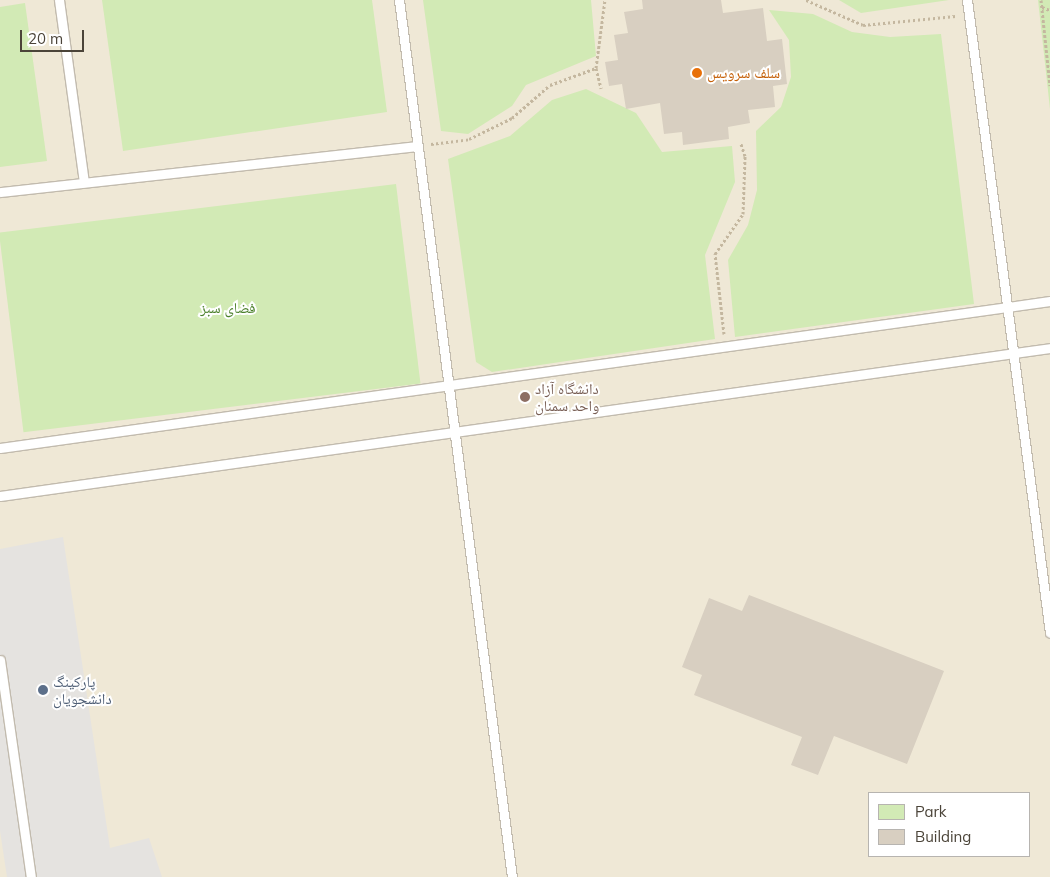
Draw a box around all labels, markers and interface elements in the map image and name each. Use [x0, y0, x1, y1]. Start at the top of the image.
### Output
scale bar [22, 20, 86, 52]
text: 20 m [28, 29, 63, 48]
place label: سلف سرویس [707, 64, 780, 82]
marker: سلف سرویس [691, 67, 703, 79]
park label: فضای سبز [200, 299, 256, 317]
place label: دانشگاه آزاد واحد سمنان [535, 379, 599, 414]
marker: دانشگاه آزاد واحد سمنان [519, 391, 531, 403]
place label: پارکینگ دانشجویان [53, 672, 112, 707]
marker: پارکینگ دانشجویان [37, 684, 49, 696]
legend [868, 792, 1030, 857]
text: Park [915, 802, 947, 821]
text: Building [915, 827, 971, 846]

